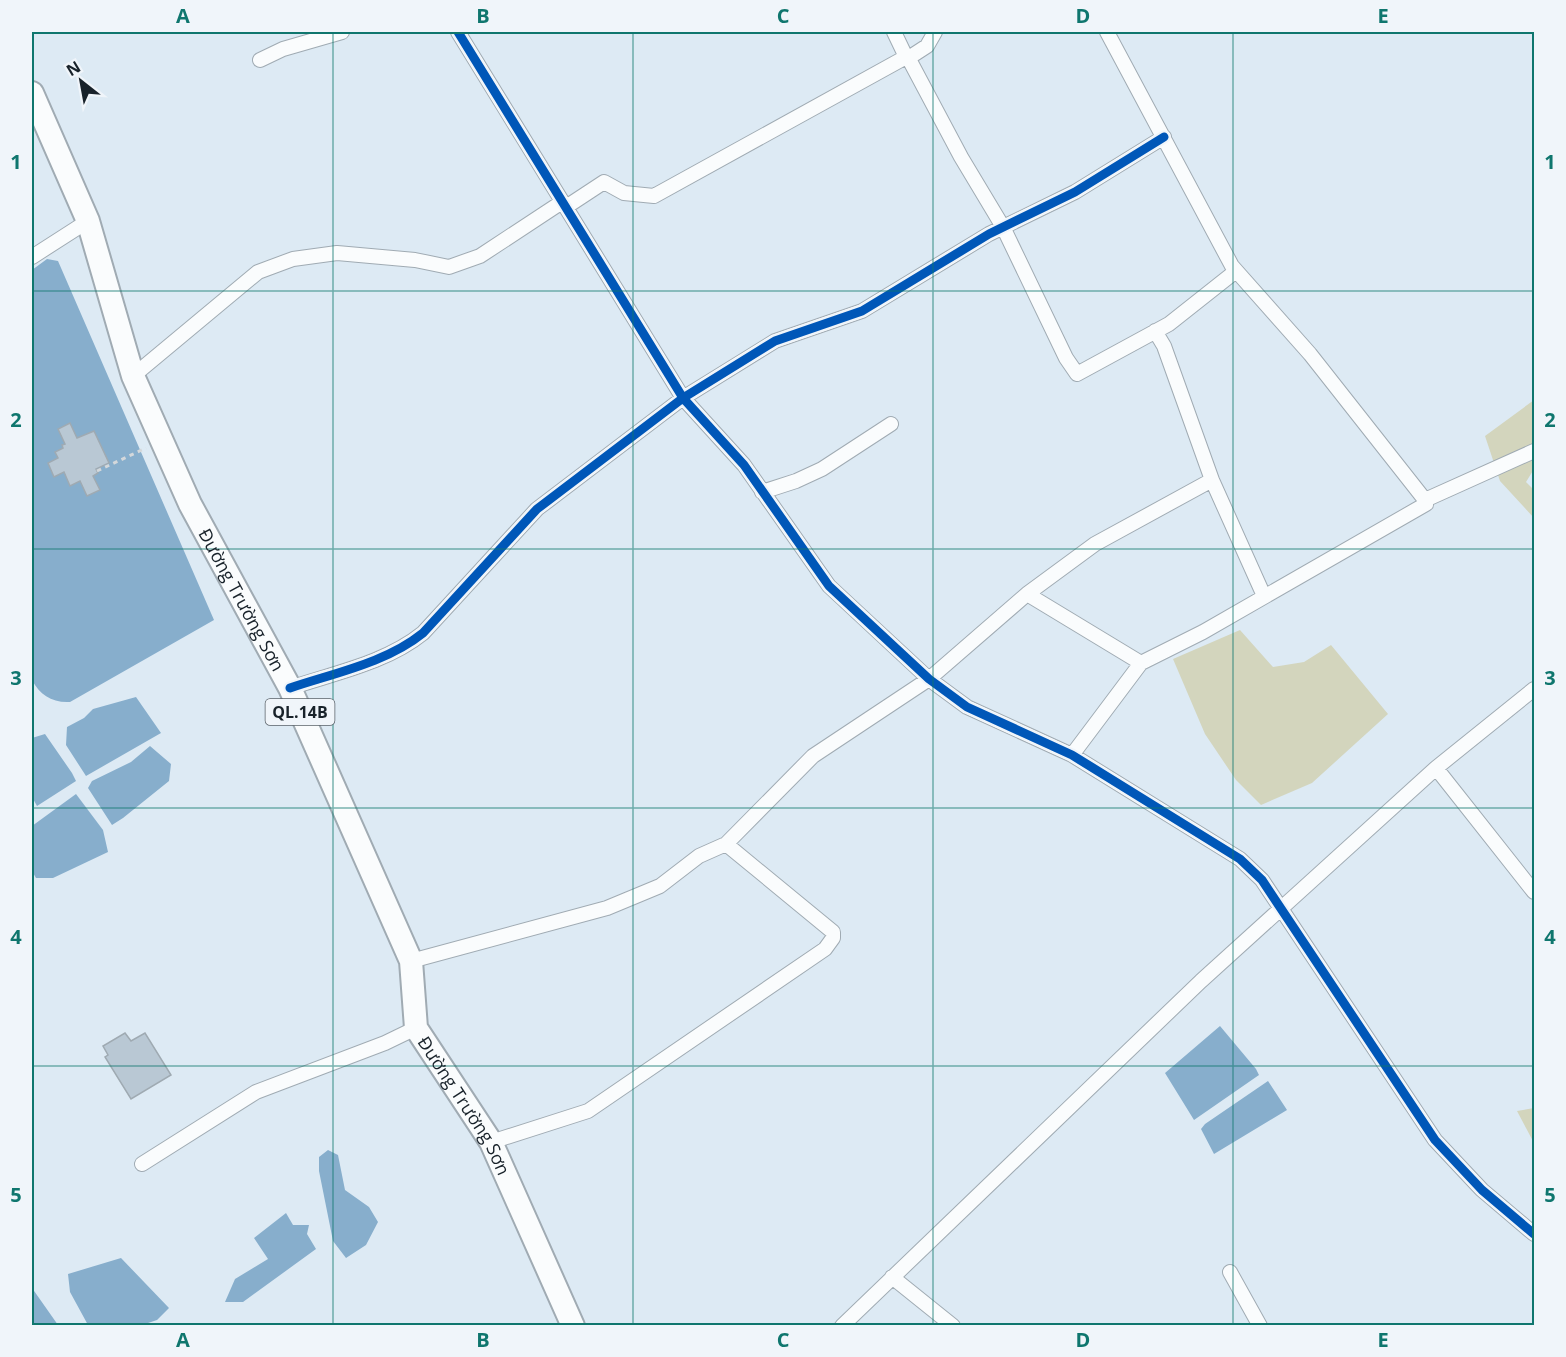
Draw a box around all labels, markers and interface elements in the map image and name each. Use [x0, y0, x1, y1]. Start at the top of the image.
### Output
text: A [176, 2, 190, 29]
text: B [476, 2, 490, 29]
text: C [777, 2, 790, 29]
text: D [1076, 2, 1090, 29]
text: E [1377, 2, 1389, 29]
north arrow [51, 51, 111, 111]
text: N [62, 55, 85, 81]
text: 1 [10, 148, 22, 175]
text: 1 [1544, 148, 1556, 175]
text: 2 [10, 406, 22, 433]
text: 2 [1544, 406, 1556, 433]
street label: Đường Trường Sơn [193, 524, 290, 675]
text: 3 [10, 664, 22, 691]
text: 3 [1544, 664, 1556, 691]
road number: QL.14B [266, 699, 334, 725]
text: 4 [10, 923, 22, 950]
text: 4 [1544, 923, 1556, 950]
street label: Đường Trường Sơn [413, 1031, 516, 1179]
text: 5 [10, 1181, 22, 1208]
text: 5 [1544, 1181, 1556, 1208]
text: A [176, 1326, 190, 1353]
text: B [476, 1326, 490, 1353]
text: C [777, 1326, 790, 1353]
text: D [1076, 1326, 1090, 1353]
text: E [1377, 1326, 1389, 1353]

